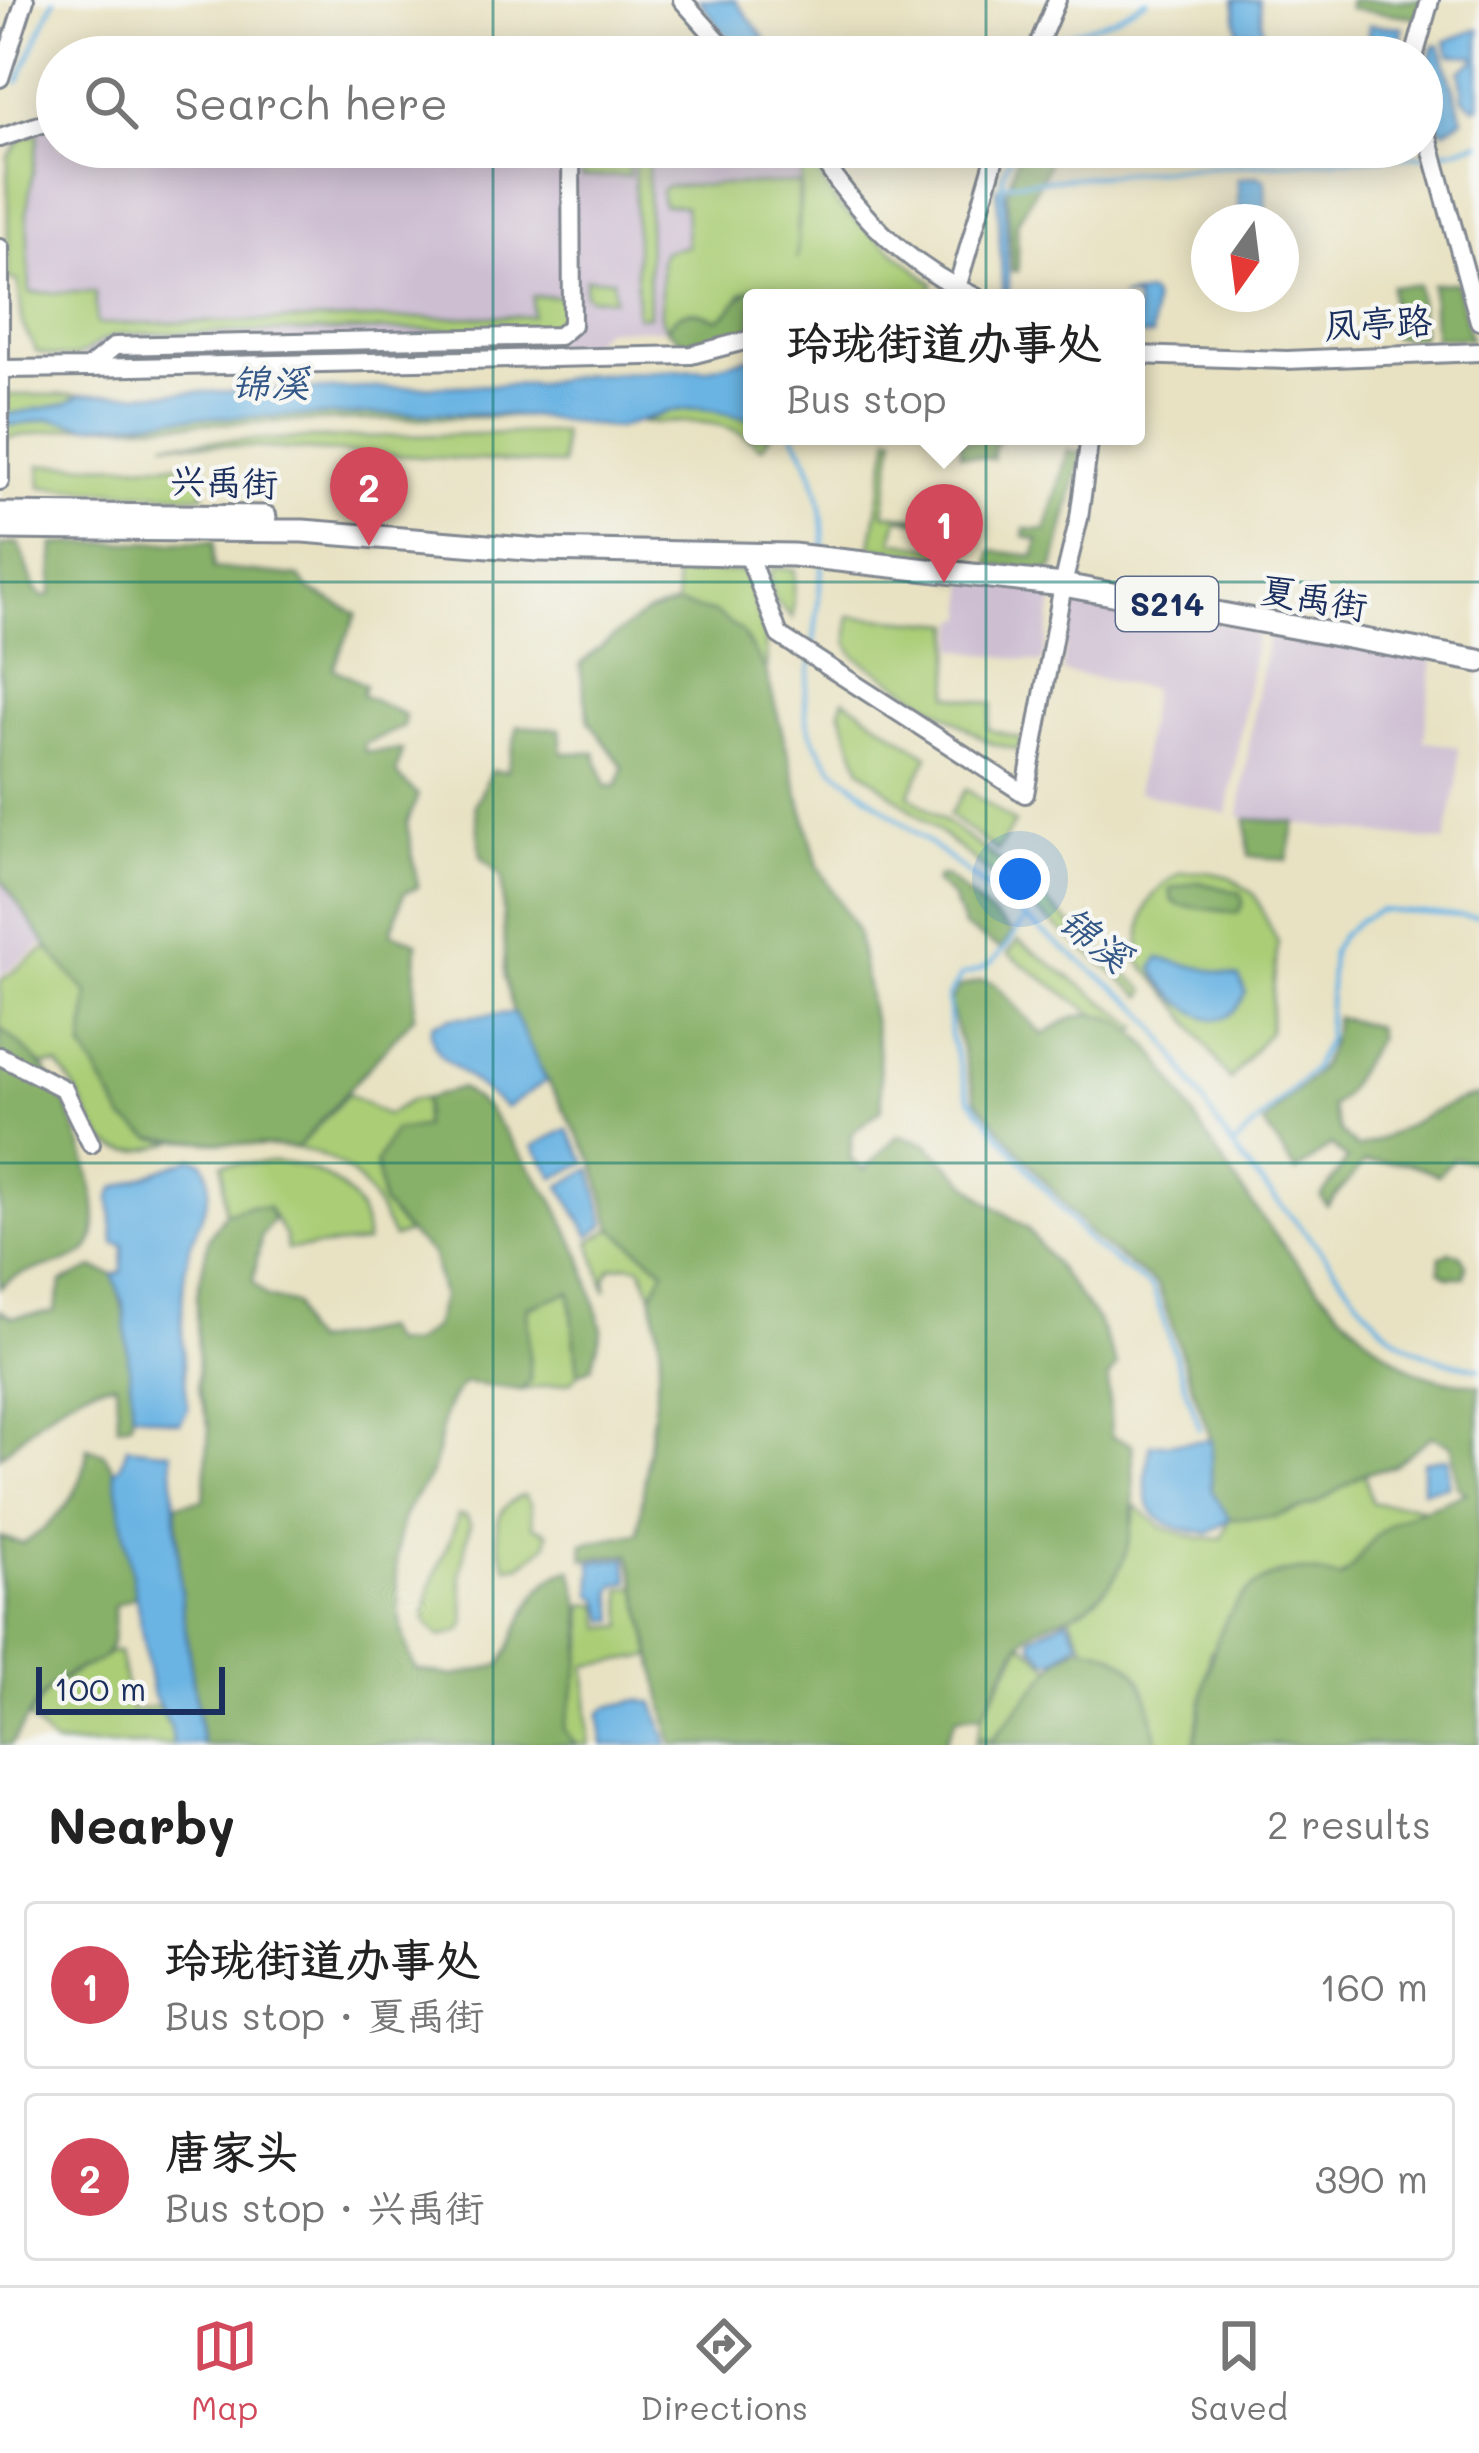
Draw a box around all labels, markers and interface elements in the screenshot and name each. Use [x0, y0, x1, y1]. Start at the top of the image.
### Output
search box [36, 36, 1443, 168]
icon: search [78, 69, 144, 135]
text: Search here [174, 73, 448, 131]
north arrow [1191, 204, 1299, 312]
popup [743, 289, 1145, 445]
street label: 凤亭路 [1323, 295, 1433, 348]
text: 玲珑街道办事处 [786, 312, 1102, 370]
water label: 锦溪 [231, 356, 311, 407]
text: Bus stop [786, 372, 947, 423]
pin: 2 [330, 447, 408, 546]
street label: 兴禹街 [169, 455, 279, 506]
pin: 1 [905, 484, 983, 583]
street label: 夏禹街 [1257, 564, 1372, 629]
road number: S214 [1116, 577, 1218, 631]
your location [990, 849, 1050, 909]
water label: 锦溪 [1049, 894, 1144, 983]
scale bar [36, 1661, 225, 1714]
text: 100 m [54, 1666, 146, 1709]
text: Nearby [48, 1790, 235, 1857]
text: 2 results [1267, 1798, 1431, 1849]
text: 玲珑街道办事处 [165, 1929, 480, 1987]
text: 1 [81, 1960, 99, 2011]
text: 160 m [1319, 1960, 1428, 2011]
text: Bus stop · 夏禹街 [165, 1989, 484, 2040]
text: 唐家头 [165, 2121, 300, 2179]
text: 2 [79, 2152, 101, 2203]
text: 390 m [1314, 2152, 1428, 2203]
text: Bus stop · 兴禹街 [165, 2181, 484, 2232]
tab: Map [191, 2313, 258, 2428]
tab: Directions [640, 2313, 808, 2428]
tab: Saved [1190, 2313, 1288, 2428]

